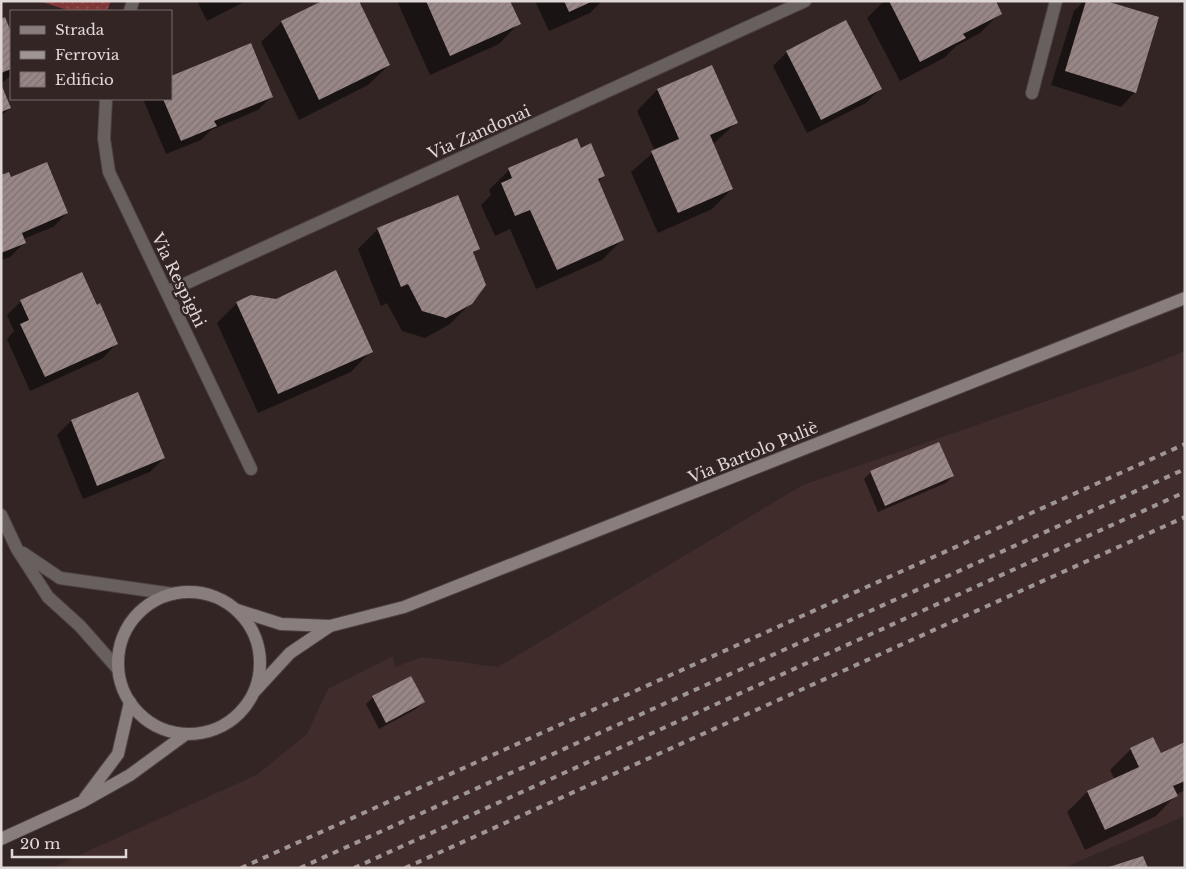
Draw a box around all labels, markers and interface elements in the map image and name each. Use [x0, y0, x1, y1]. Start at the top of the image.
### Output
legend [10, 10, 172, 100]
text: Strada [55, 20, 105, 39]
text: Ferrovia [55, 45, 120, 64]
text: Edificio [55, 70, 114, 89]
street label: Via Zandonai [424, 100, 534, 164]
street label: Via Respighi [147, 229, 211, 331]
street label: Via Bartolo Puliè [684, 417, 821, 488]
scale bar [12, 826, 126, 858]
text: 20 m [20, 834, 60, 853]

